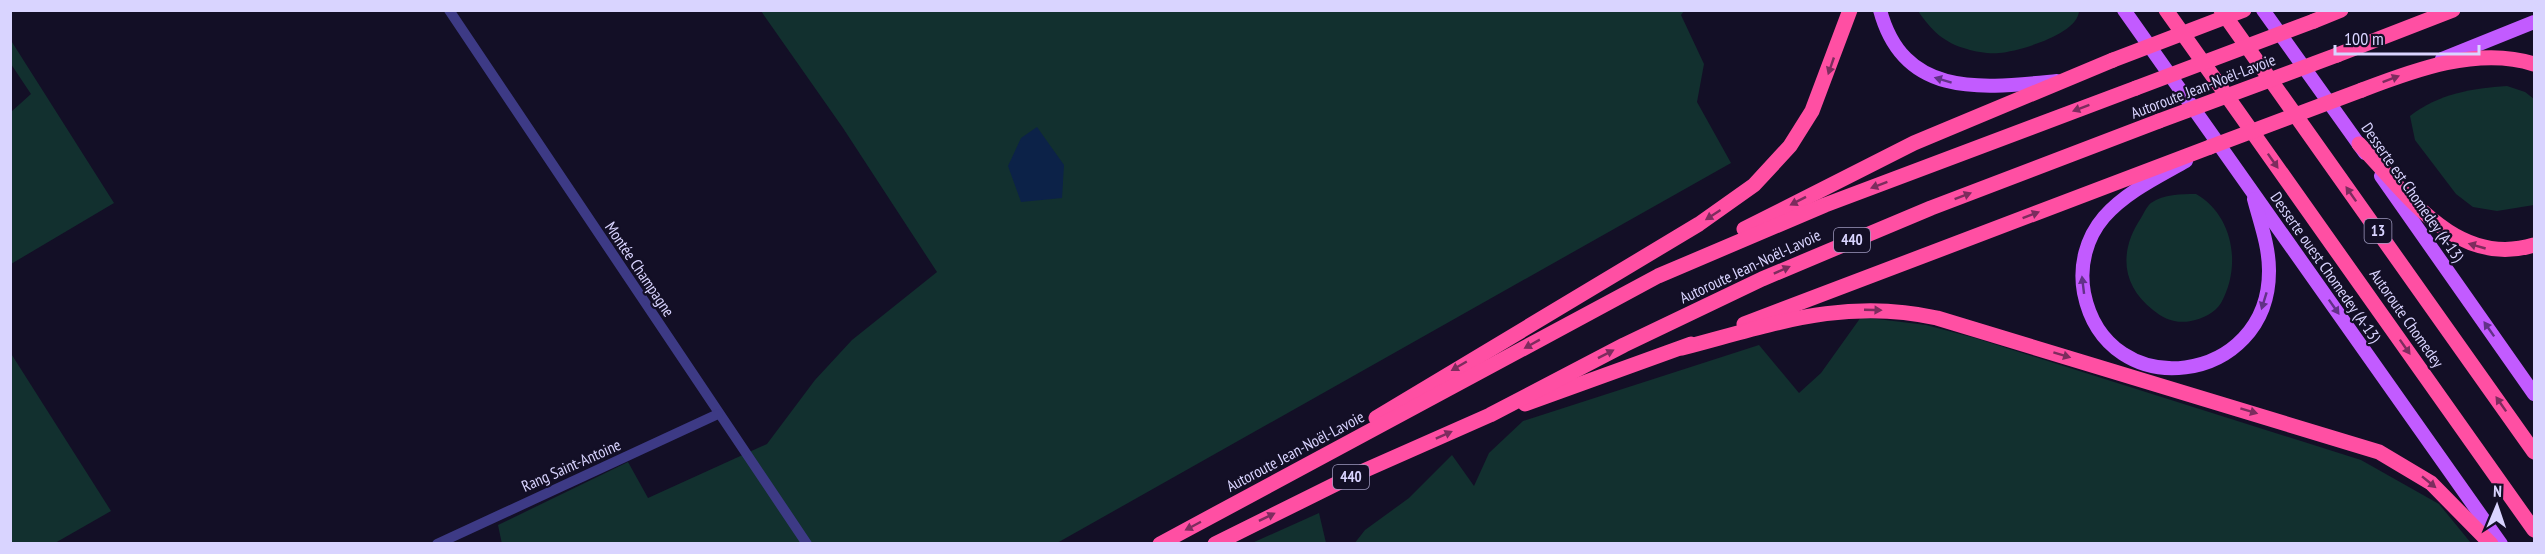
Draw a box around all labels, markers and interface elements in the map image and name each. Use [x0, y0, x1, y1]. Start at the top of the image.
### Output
scale bar [2335, 18, 2479, 56]
text: 100 m [2344, 27, 2384, 50]
street label: Autoroute Jean-Noël-Lavoie [2128, 49, 2278, 123]
one-way arrow [1826, 57, 1836, 75]
one-way arrow [2382, 74, 2400, 83]
one-way arrow [1934, 75, 1952, 84]
one-way arrow [2072, 104, 2090, 114]
street label: Desserte est Chomedey (A-13) [2358, 119, 2468, 265]
one-way arrow [2267, 152, 2279, 168]
one-way arrow [1870, 180, 1888, 190]
one-way arrow [2345, 186, 2357, 202]
street label: Desserte ouest Chomedey (A-13) [2266, 188, 2386, 346]
one-way arrow [1954, 191, 1972, 201]
one-way arrow [1790, 196, 1807, 205]
one-way arrow [1705, 209, 1721, 221]
one-way arrow [2022, 210, 2040, 219]
street label: Montée Champagne [601, 218, 679, 320]
road number: 13 [2364, 219, 2392, 243]
street label: Autoroute Jean-Noël-Lavoie [1676, 225, 1824, 307]
road number: 440 [1834, 228, 1870, 252]
one-way arrow [2468, 241, 2486, 250]
street label: Autoroute Chomedey [2366, 265, 2448, 371]
one-way arrow [1774, 266, 1791, 275]
one-way arrow [2078, 275, 2088, 294]
one-way arrow [2259, 292, 2268, 310]
one-way arrow [2328, 299, 2340, 315]
one-way arrow [1864, 305, 1883, 314]
one-way arrow [2483, 321, 2495, 337]
one-way arrow [1524, 338, 1540, 349]
one-way arrow [2399, 338, 2411, 354]
one-way arrow [1598, 350, 1615, 359]
one-way arrow [2053, 351, 2071, 360]
one-way arrow [1450, 361, 1467, 371]
one-way arrow [2495, 396, 2507, 412]
street label: Autoroute Jean-Noël-Lavoie [1223, 406, 1367, 496]
one-way arrow [2240, 407, 2258, 416]
one-way arrow [1435, 430, 1453, 440]
street label: Rang Saint-Antoine [518, 434, 624, 496]
road number: 440 [1333, 465, 1369, 489]
one-way arrow [2421, 475, 2437, 488]
north arrow [2467, 476, 2527, 536]
text: N [2493, 481, 2502, 501]
one-way arrow [1258, 513, 1276, 523]
one-way arrow [1184, 521, 1201, 531]

